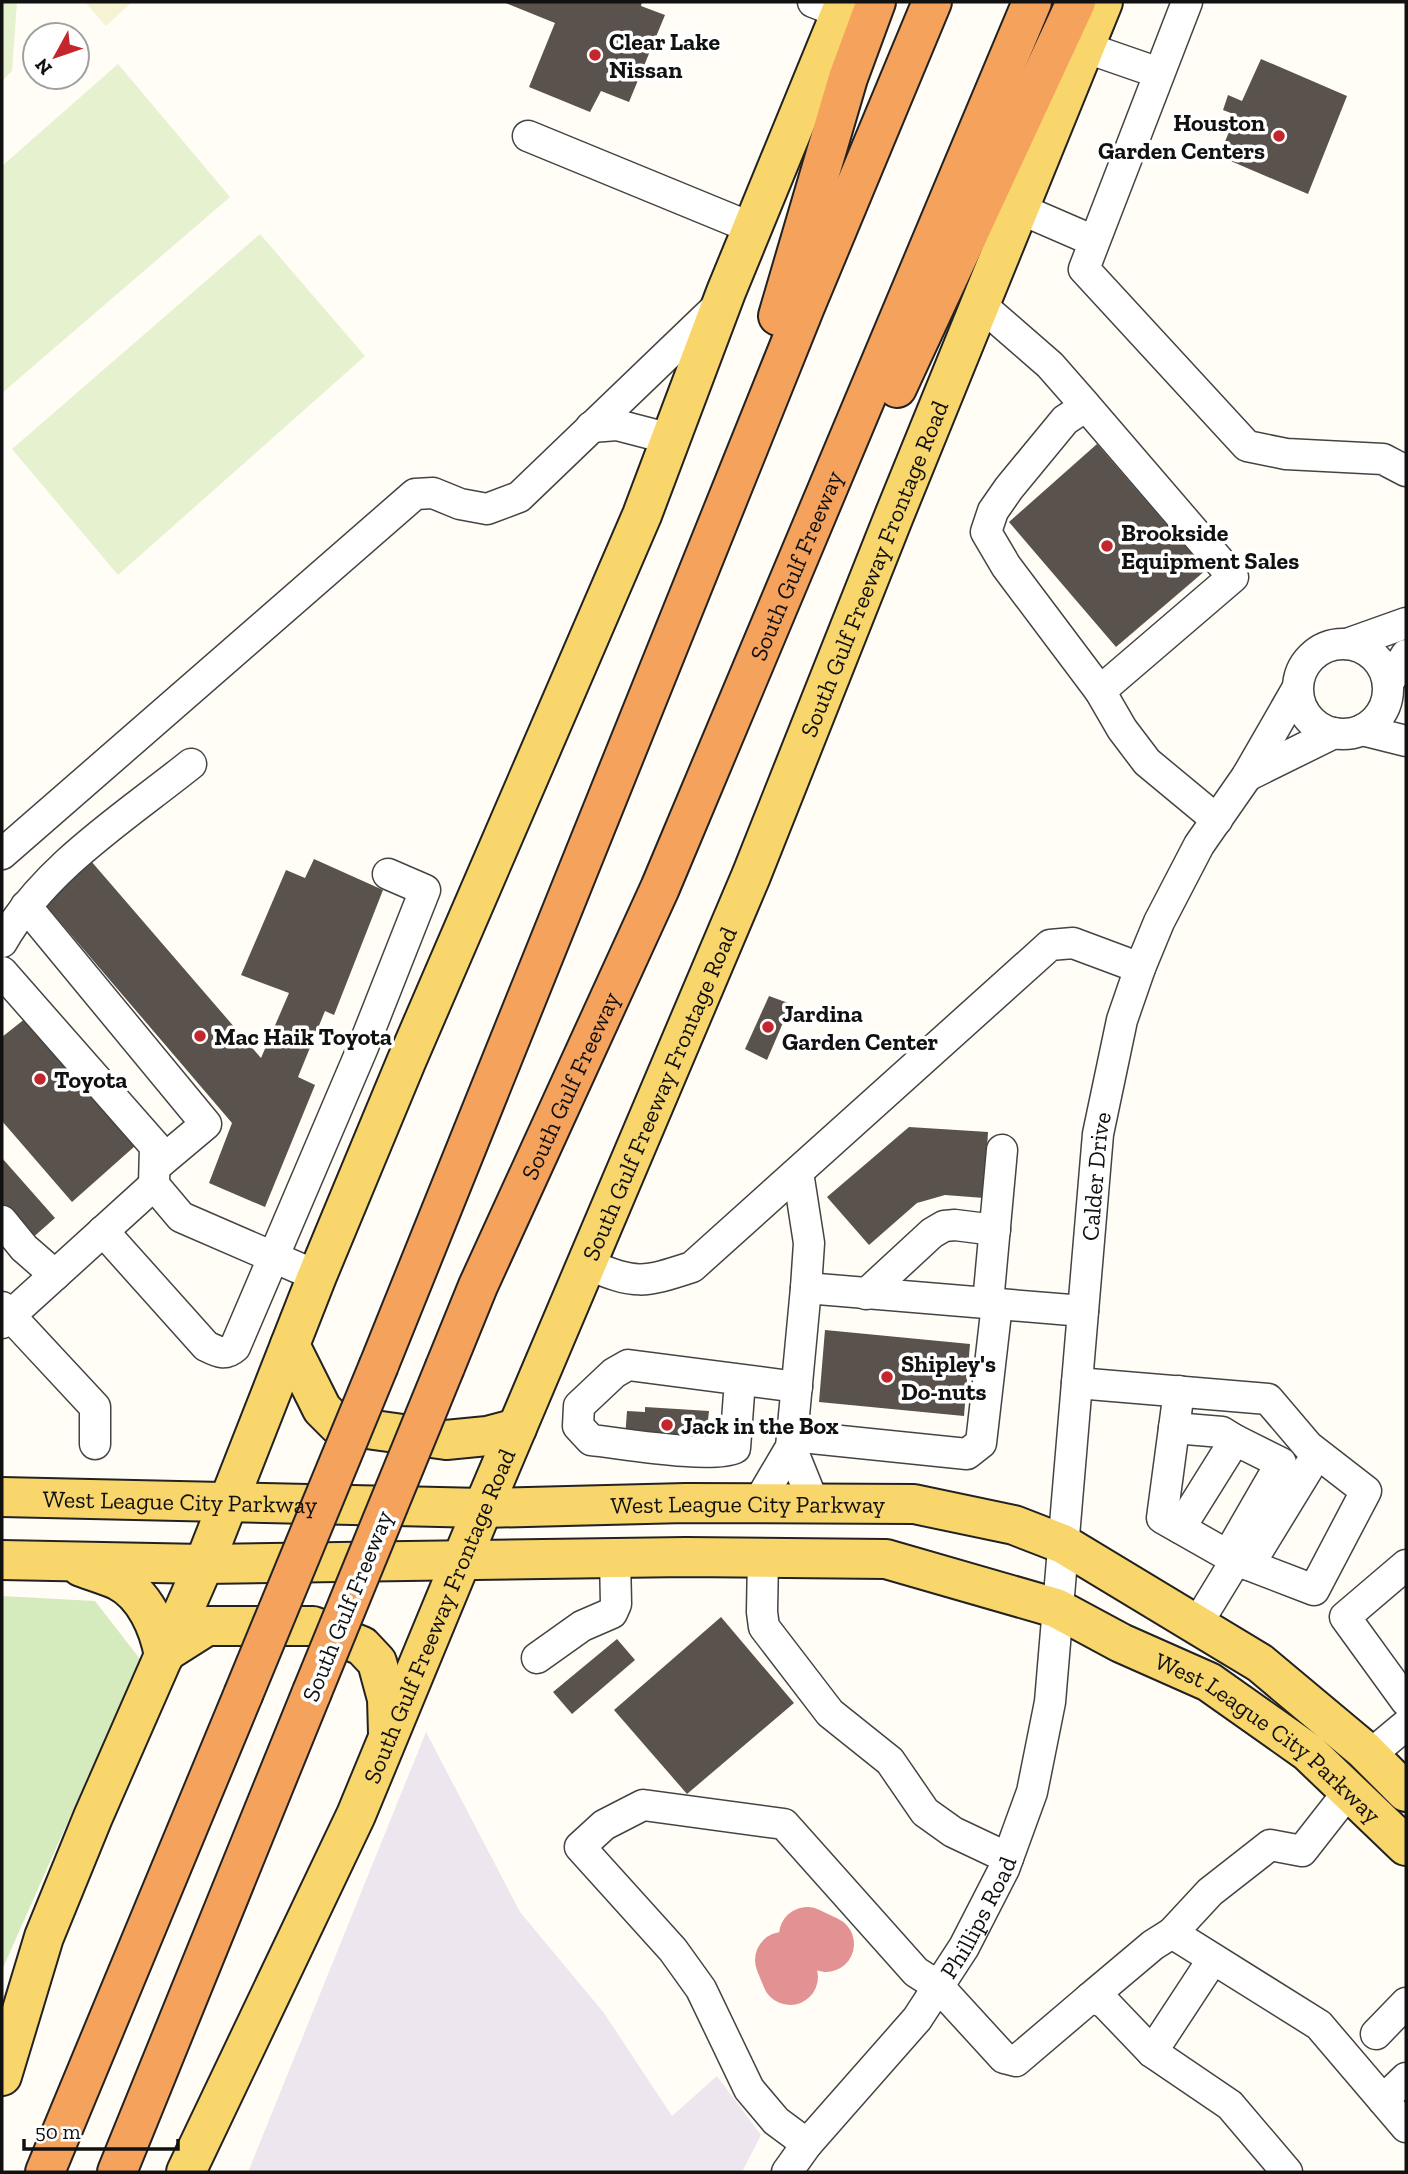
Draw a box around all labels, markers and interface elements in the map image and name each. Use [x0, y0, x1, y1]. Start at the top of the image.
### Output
north arrow [21, 21, 91, 91]
place label: Clear Lake Nissan [609, 27, 720, 84]
marker: Clear Lake Nissan [587, 47, 603, 63]
text: N [30, 54, 57, 80]
place label: Houston Garden Centers [1098, 108, 1265, 165]
marker: Houston Garden Centers [1271, 128, 1287, 144]
street label: South Gulf Freeway Frontage Road [793, 396, 954, 741]
street label: South Gulf Freeway [743, 465, 848, 665]
place label: Brookside Equipment Sales [1121, 518, 1299, 575]
marker: Brookside Equipment Sales [1099, 538, 1115, 554]
street label: South Gulf Freeway Frontage Road [575, 922, 742, 1265]
street label: South Gulf Freeway [514, 986, 625, 1184]
place label: Jardina Garden Center [782, 999, 939, 1056]
marker: Jardina Garden Center [760, 1019, 776, 1035]
place label: Mac Haik Toyota [214, 1022, 392, 1051]
marker: Mac Haik Toyota [192, 1028, 208, 1044]
place label: Toyota [54, 1065, 127, 1094]
marker: Toyota [32, 1071, 48, 1087]
street label: Calder Drive [1075, 1109, 1117, 1242]
place label: Shipley's Do-nuts [901, 1349, 996, 1406]
marker: Shipley's Do-nuts [879, 1369, 895, 1385]
place label: Jack in the Box [681, 1411, 839, 1440]
marker: Jack in the Box [659, 1417, 675, 1433]
street label: South Gulf Freeway Frontage Road [356, 1444, 521, 1788]
street label: West League City Parkway [42, 1483, 318, 1519]
street label: West League City Parkway [610, 1488, 886, 1519]
street label: South Gulf Freeway [295, 1506, 399, 1706]
street label: West League City Parkway [1151, 1646, 1388, 1829]
street label: Phillips Road [933, 1852, 1022, 1983]
scale bar [24, 2108, 178, 2152]
text: 50 m [35, 2119, 81, 2144]

